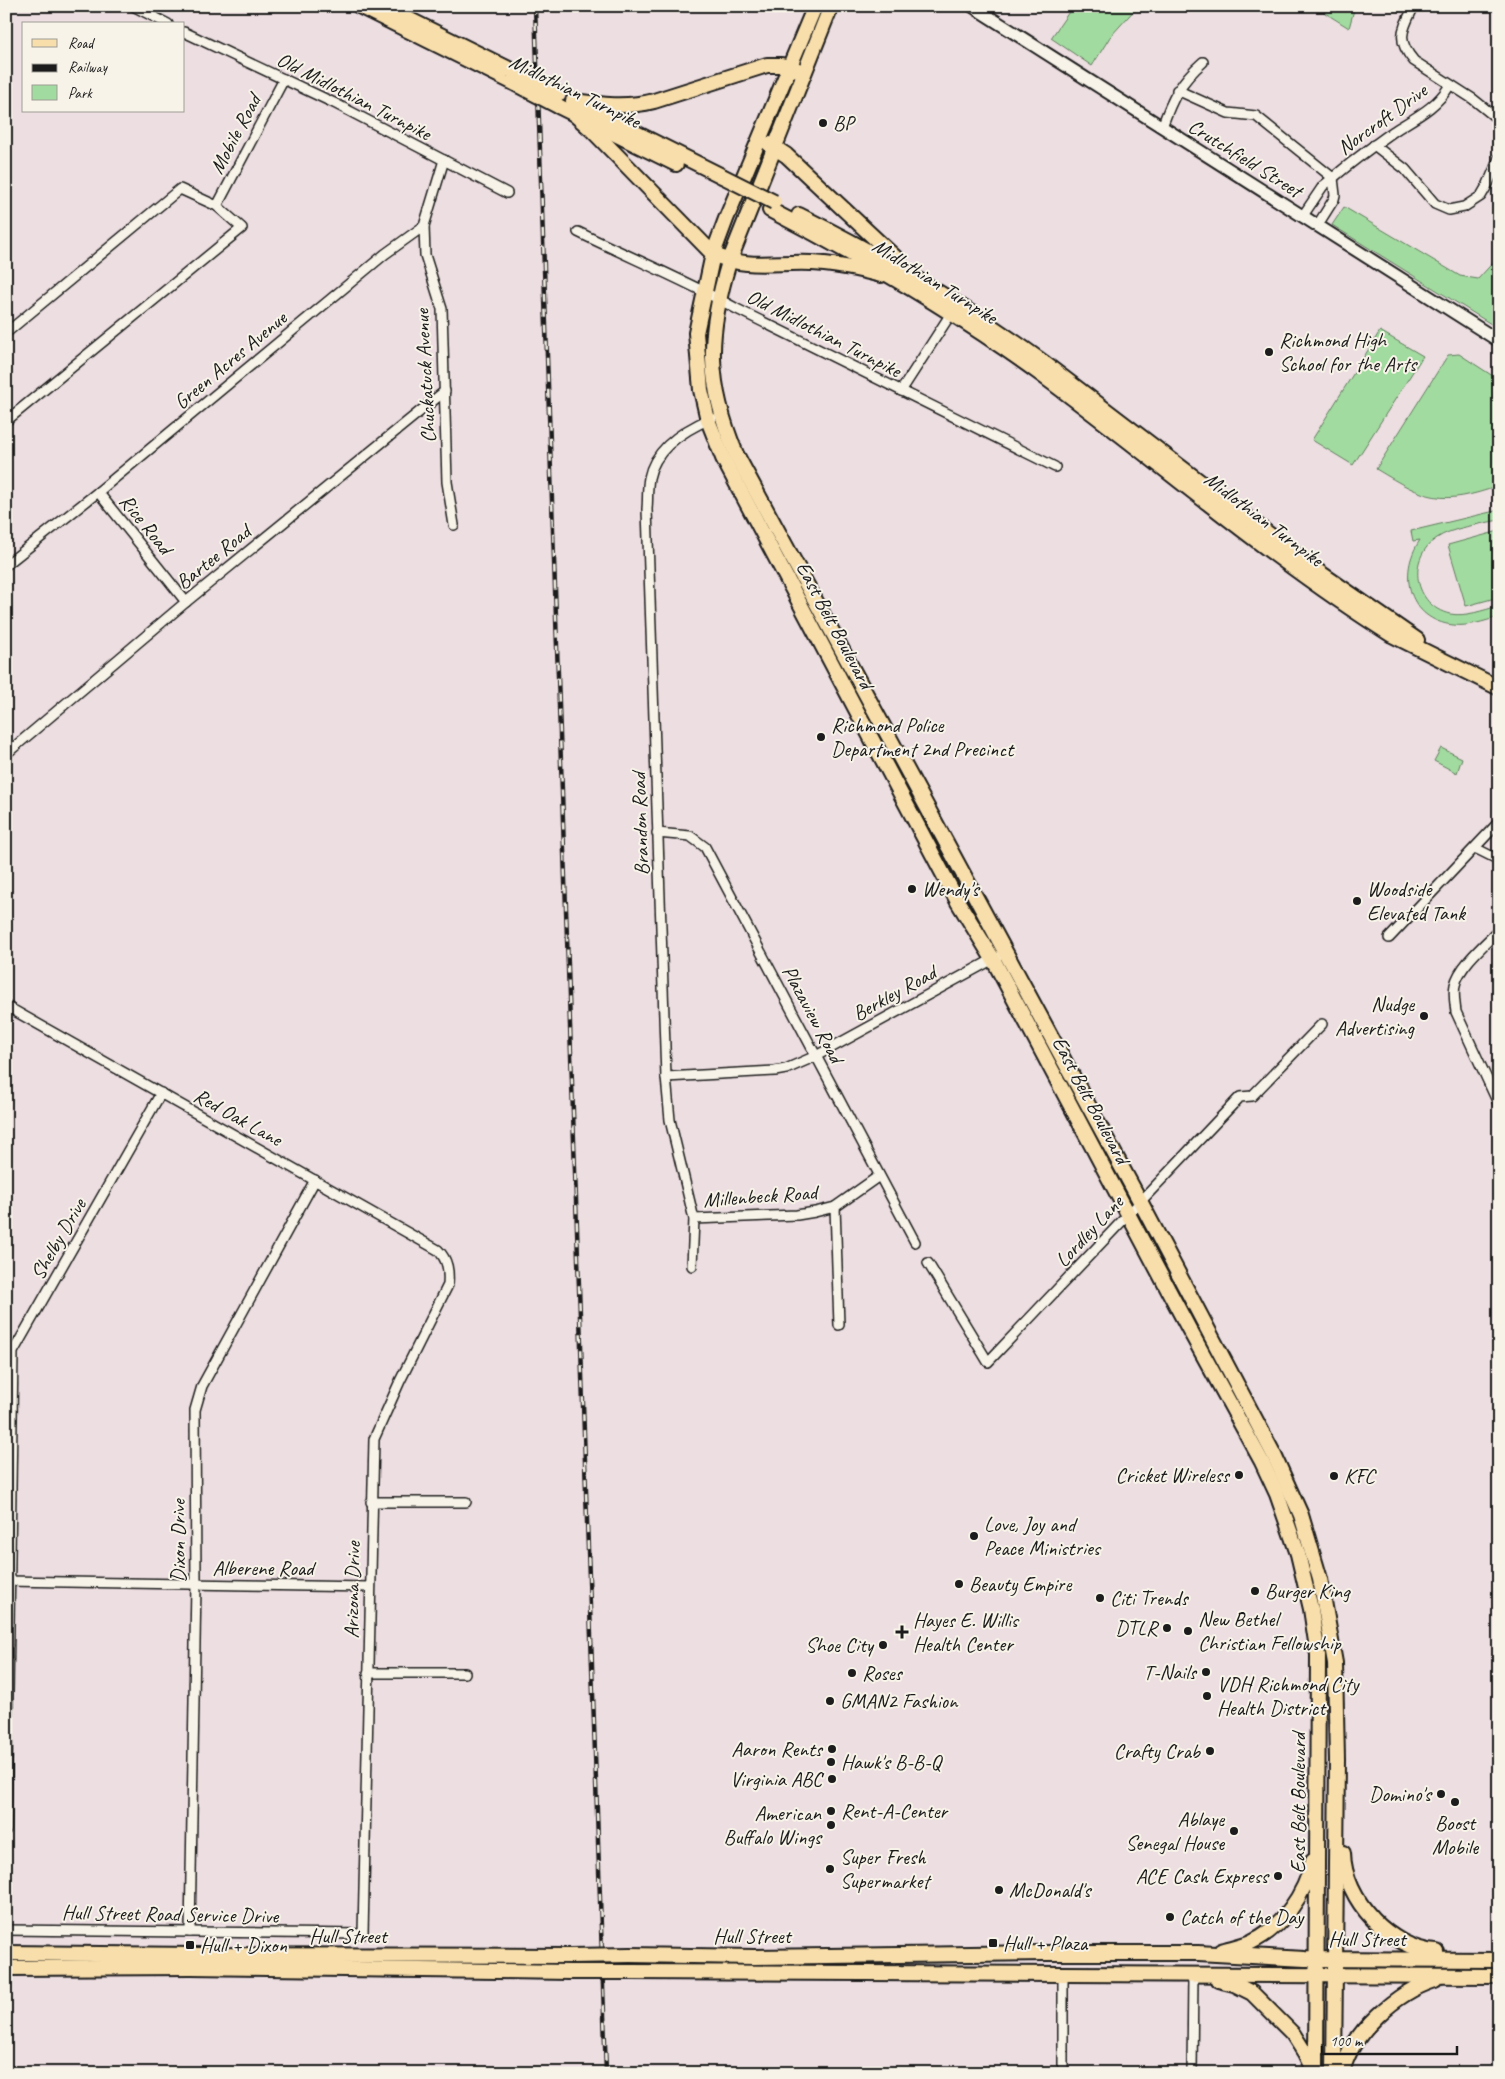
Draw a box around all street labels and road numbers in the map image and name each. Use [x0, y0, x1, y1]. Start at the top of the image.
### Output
street label: Old Midlothian Turnpike [273, 46, 437, 147]
street label: Midlothian Turnpike [505, 48, 647, 135]
street label: Norcroft Drive [1332, 76, 1434, 160]
street label: Mobile Road [203, 87, 268, 178]
street label: Crutchfield Street [1183, 113, 1309, 205]
street label: Midlothian Turnpike [868, 232, 1004, 331]
street label: Old Midlothian Turnpike [743, 283, 907, 384]
street label: Green Acres Avenue [168, 305, 293, 415]
street label: Chuckatuck Avenue [408, 307, 441, 444]
street label: Midlothian Turnpike [1199, 466, 1330, 573]
street label: Rice Road [114, 489, 180, 562]
street label: Bartee Road [170, 517, 258, 595]
street label: East Belt Boulevard [791, 557, 881, 696]
street label: Brandon Road [625, 768, 655, 876]
street label: Berkley Road [848, 958, 944, 1027]
street label: Plazaview Road [776, 961, 851, 1071]
street label: East Belt Boulevard [1047, 1032, 1137, 1171]
street label: Red Oak Lane [189, 1082, 288, 1153]
street label: Millenbeck Road [702, 1179, 821, 1213]
street label: Lordley Lane [1049, 1188, 1130, 1272]
street label: Shelby Drive [24, 1193, 92, 1284]
street label: Dixon Drive [165, 1497, 191, 1582]
street label: Arizona Drive [338, 1540, 366, 1639]
street label: Alberene Road [213, 1555, 317, 1581]
street label: East Belt Boulevard [1285, 1729, 1311, 1873]
street label: Hull Street Road Service Drive [62, 1899, 279, 1929]
street label: Hull Street [309, 1923, 389, 1949]
street label: Hull Street [713, 1923, 793, 1949]
street label: Hull Street [1328, 1926, 1408, 1952]

